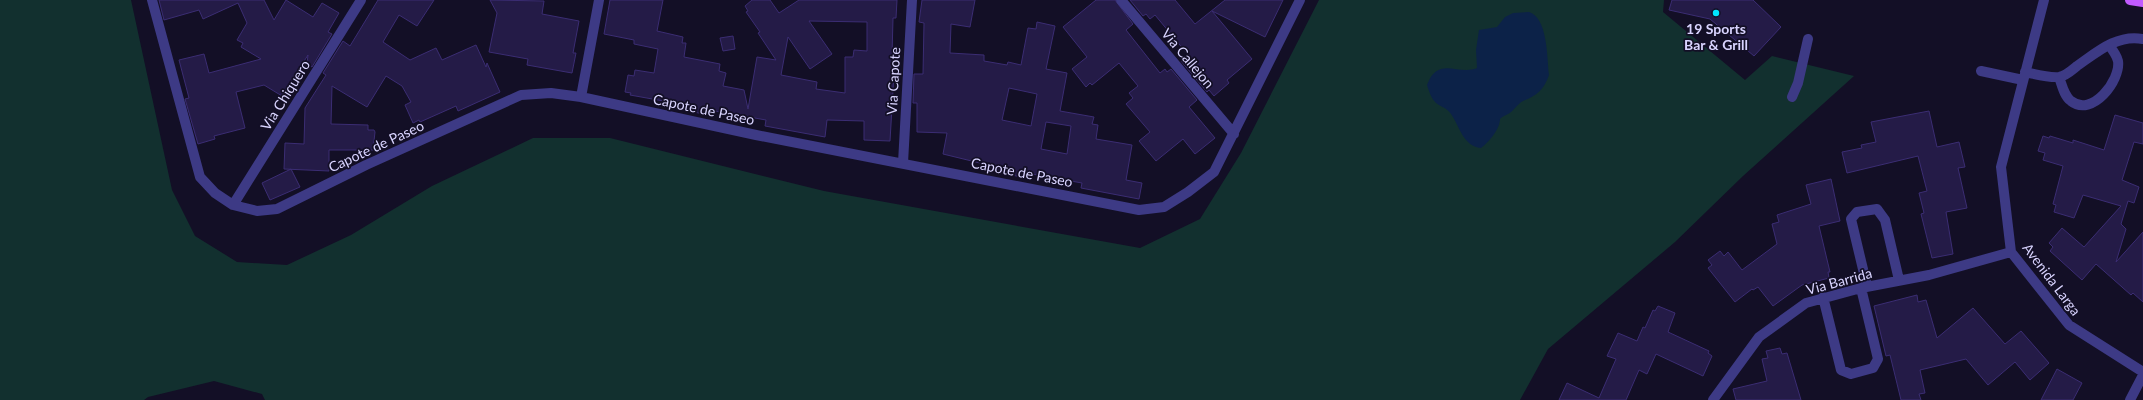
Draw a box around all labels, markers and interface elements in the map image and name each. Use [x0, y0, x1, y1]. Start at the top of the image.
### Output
marker: 19 Sports Bar & Grill [1711, 8, 1721, 18]
place label: 19 Sports Bar & Grill [1684, 20, 1748, 53]
street label: Via Callejon [1158, 25, 1218, 91]
street label: Via Capote [883, 47, 903, 115]
street label: Via Chiquero [257, 57, 313, 133]
street label: Capote de Paseo [652, 90, 756, 128]
street label: Capote de Paseo [326, 116, 426, 176]
street label: Capote de Paseo [970, 154, 1074, 190]
street label: Avenida Larga [2019, 239, 2085, 319]
street label: Via Barrida [1804, 264, 1874, 298]

